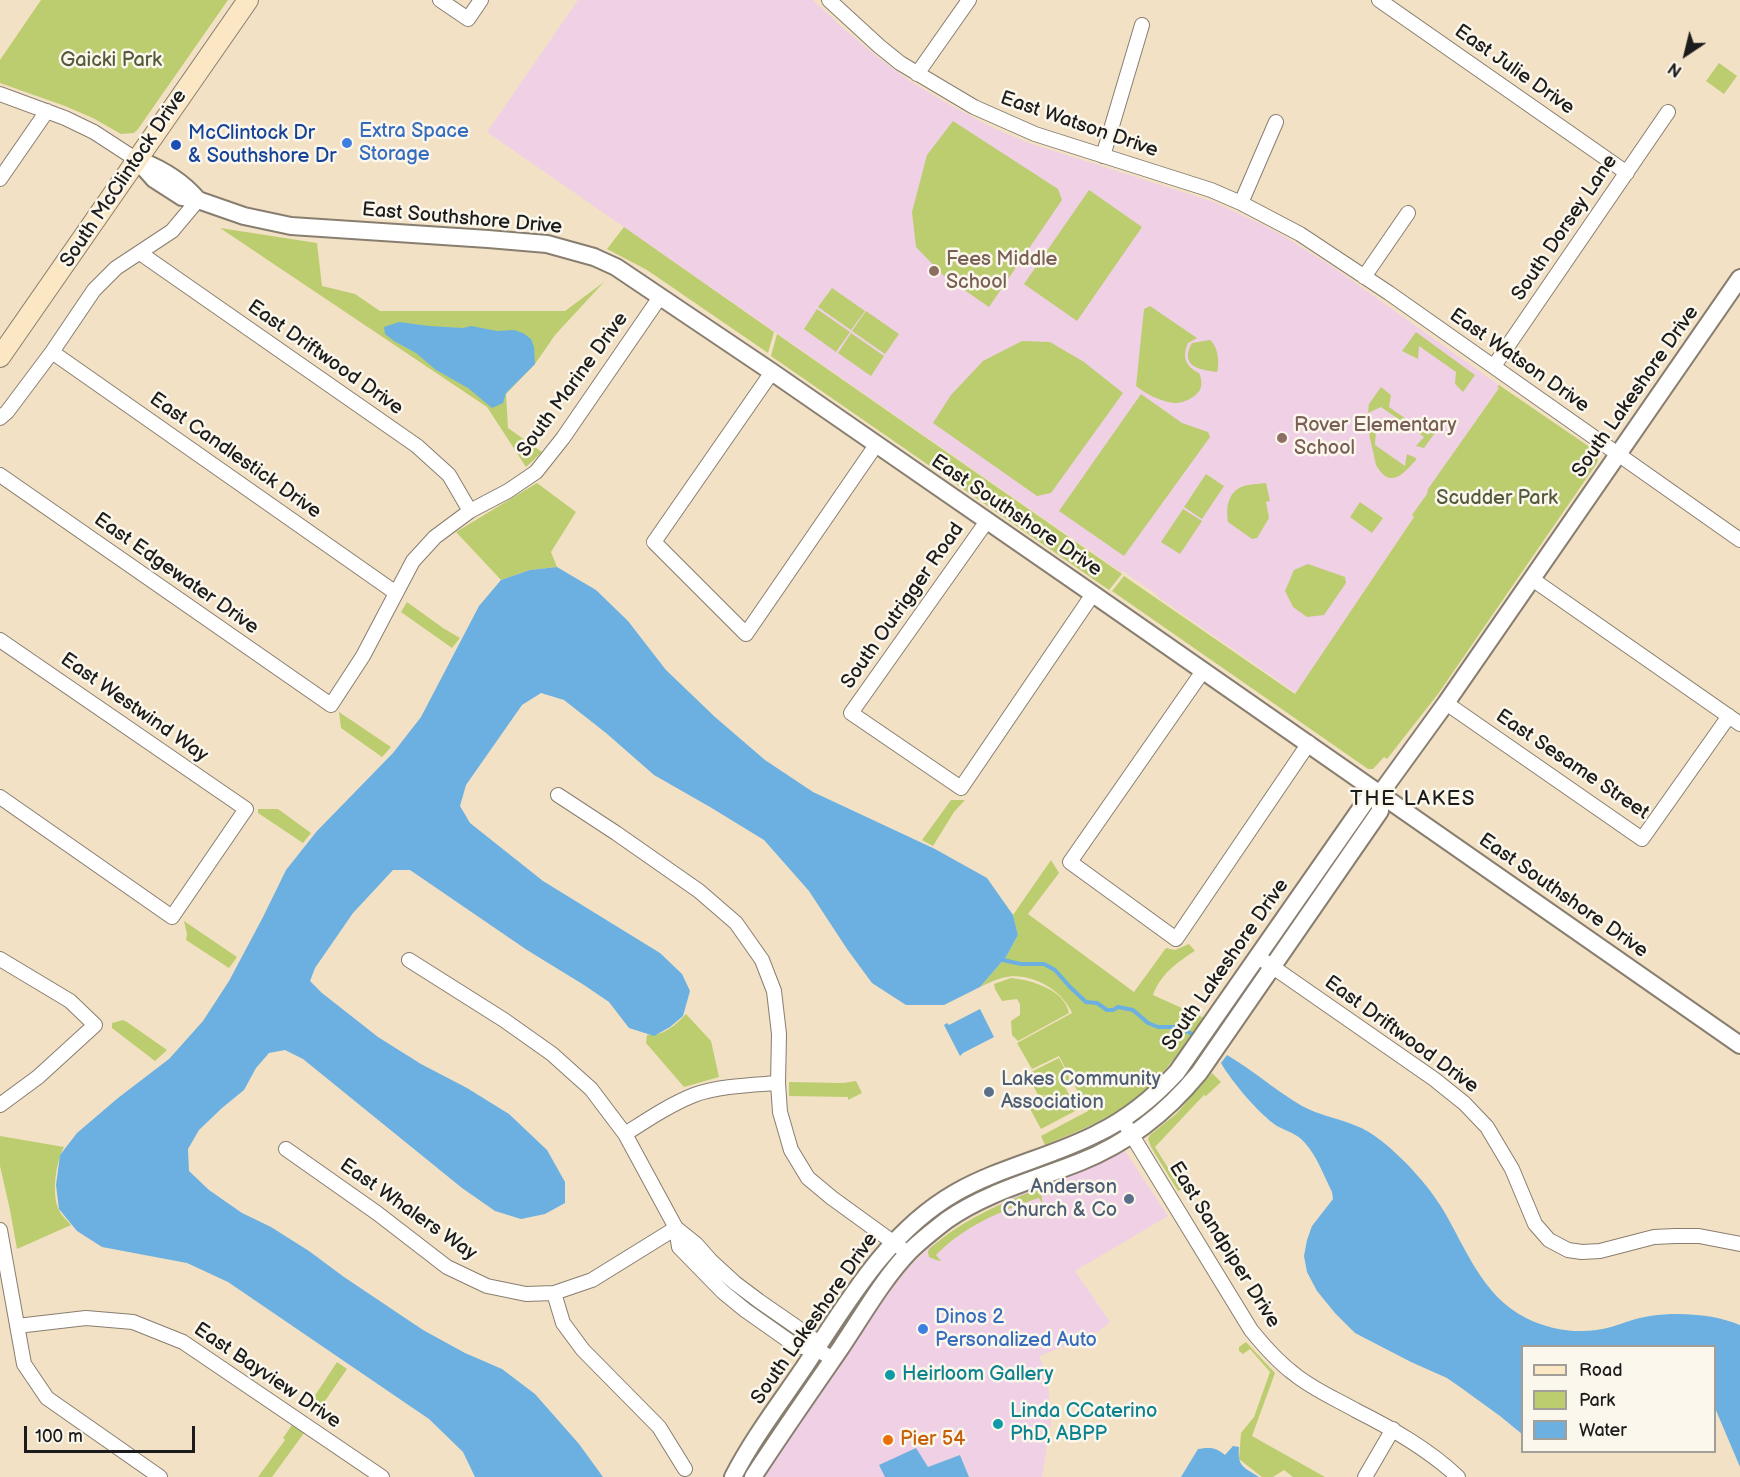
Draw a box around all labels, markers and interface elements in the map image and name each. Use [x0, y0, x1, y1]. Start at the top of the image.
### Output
street label: East Julie Drive [1449, 20, 1579, 120]
north arrow [1656, 24, 1716, 84]
park label: Gaicki Park [60, 49, 162, 73]
text: N [1665, 58, 1686, 80]
street label: South McClintock Drive [56, 86, 192, 272]
street label: East Watson Drive [997, 87, 1161, 163]
place label: Extra Space Storage [359, 120, 469, 167]
place label: McClintock Dr & Southshore Dr [188, 122, 336, 169]
marker: Extra Space Storage [340, 136, 354, 150]
marker: McClintock Dr & Southshore Dr [169, 138, 183, 152]
street label: South Dorsey Lane [1507, 150, 1623, 306]
street label: East Southshore Drive [361, 198, 563, 240]
place label: Fees Middle School [946, 248, 1057, 295]
marker: Fees Middle School [927, 264, 941, 278]
street label: East Driftwood Drive [243, 295, 407, 421]
street label: South Lakeshore Drive [1568, 302, 1704, 482]
street label: East Watson Drive [1444, 304, 1594, 418]
street label: South Marine Drive [512, 308, 634, 462]
street label: East Candlestick Drive [145, 388, 325, 524]
place label: Rover Elementary School [1294, 414, 1456, 461]
marker: Rover Elementary School [1275, 431, 1289, 445]
street label: East Southshore Drive [926, 450, 1106, 582]
park label: Scudder Park [1436, 487, 1558, 511]
street label: East Edgewater Drive [89, 508, 263, 640]
street label: South Outrigger Road [837, 518, 969, 694]
street label: East Westwind Way [56, 648, 212, 768]
street label: East Sesame Street [1491, 705, 1653, 825]
district label: THE LAKES [1350, 787, 1476, 813]
street label: East Southshore Drive [1474, 829, 1652, 963]
street label: South Lakeshore Drive [1158, 875, 1294, 1055]
street label: East Driftwood Drive [1319, 971, 1483, 1099]
place label: Lakes Community Association [1001, 1068, 1161, 1115]
marker: Lakes Community Association [982, 1085, 996, 1099]
street label: East Whalers Way [335, 1154, 481, 1266]
street label: East Sandpiper Drive [1163, 1157, 1285, 1333]
place label: Anderson Church & Co [1003, 1176, 1117, 1223]
marker: Anderson Church & Co [1122, 1192, 1136, 1206]
street label: South Lakeshore Drive [747, 1229, 883, 1409]
place label: Dinos 2 Personalized Auto [935, 1306, 1097, 1353]
street label: East Bayview Drive [189, 1318, 345, 1434]
marker: Dinos 2 Personalized Auto [916, 1322, 930, 1336]
legend [1521, 1345, 1716, 1453]
text: Road [1579, 1360, 1623, 1381]
place label: Heirloom Gallery [902, 1363, 1054, 1387]
marker: Heirloom Gallery [883, 1368, 897, 1382]
text: Park [1579, 1390, 1615, 1411]
place label: Linda CCaterino PhD, ABPP [1010, 1400, 1157, 1447]
scale bar [27, 1414, 198, 1452]
marker: Linda CCaterino PhD, ABPP [991, 1417, 1005, 1431]
text: Water [1579, 1420, 1627, 1441]
text: 100 m [35, 1426, 83, 1447]
place label: Pier 54 [900, 1428, 965, 1452]
marker: Pier 54 [881, 1433, 895, 1447]

